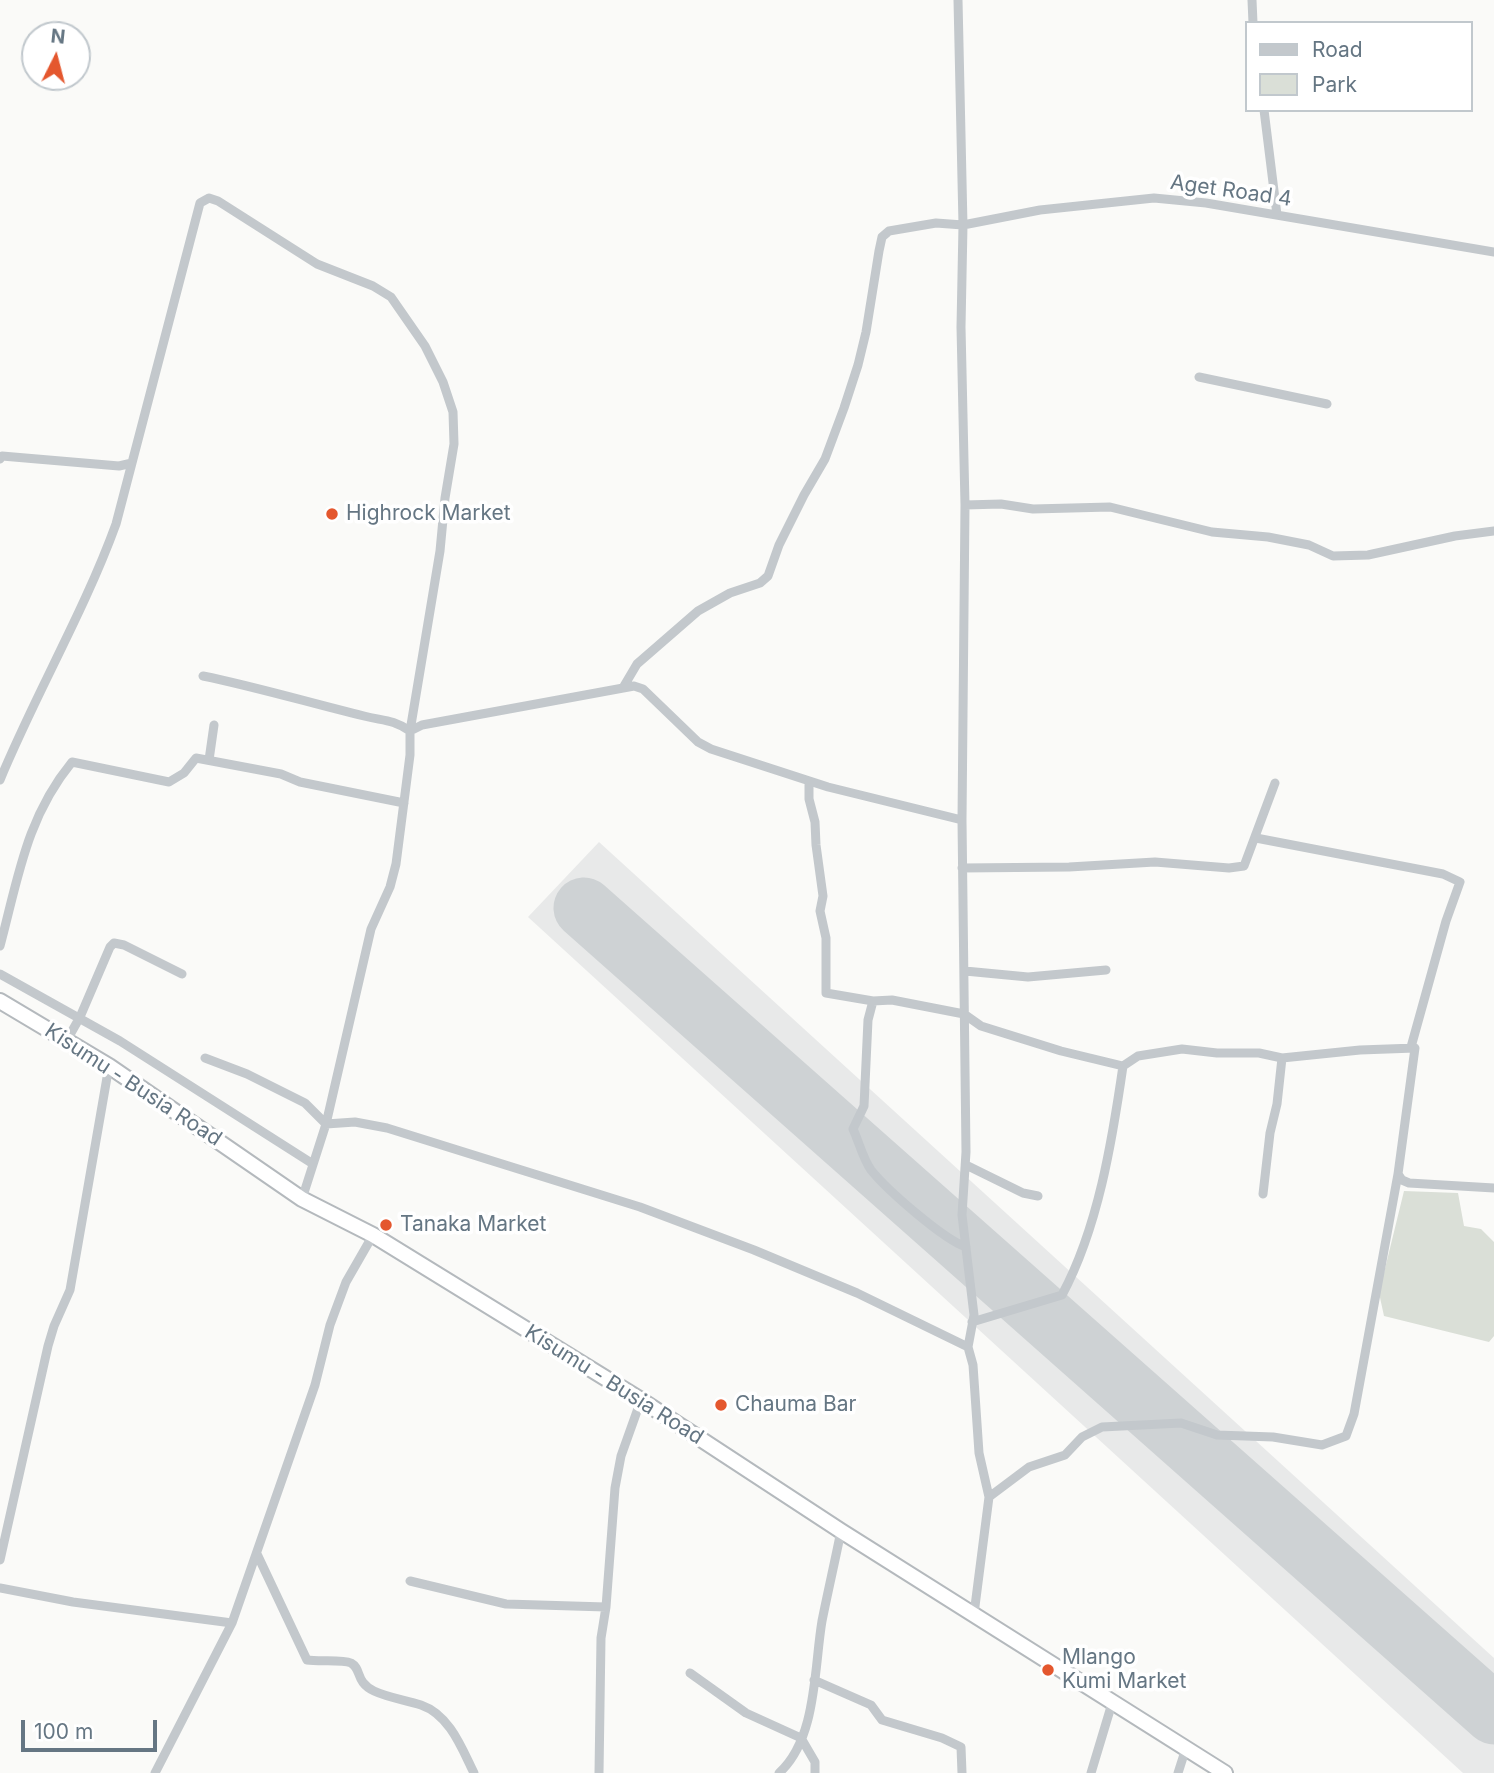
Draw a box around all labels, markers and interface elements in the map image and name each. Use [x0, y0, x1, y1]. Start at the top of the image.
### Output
north arrow [21, 21, 91, 91]
legend [1246, 21, 1473, 112]
text: N [50, 24, 66, 49]
text: Road [1312, 37, 1363, 62]
text: Park [1312, 72, 1357, 97]
street label: Aget Road 4 [1169, 170, 1293, 212]
place label: Highrock Market [346, 501, 511, 527]
marker: Highrock Market [324, 506, 340, 522]
street label: Kisumu - Busia Road [40, 1018, 226, 1152]
place label: Tanaka Market [400, 1212, 546, 1238]
marker: Tanaka Market [378, 1217, 394, 1233]
street label: Kisumu - Busia Road [520, 1320, 708, 1450]
place label: Chauma Bar [735, 1392, 856, 1418]
marker: Chauma Bar [713, 1397, 729, 1413]
place label: Mlango Kumi Market [1062, 1645, 1186, 1695]
marker: Mlango Kumi Market [1040, 1662, 1056, 1678]
scale bar [24, 1706, 161, 1750]
text: 100 m [34, 1719, 93, 1744]

